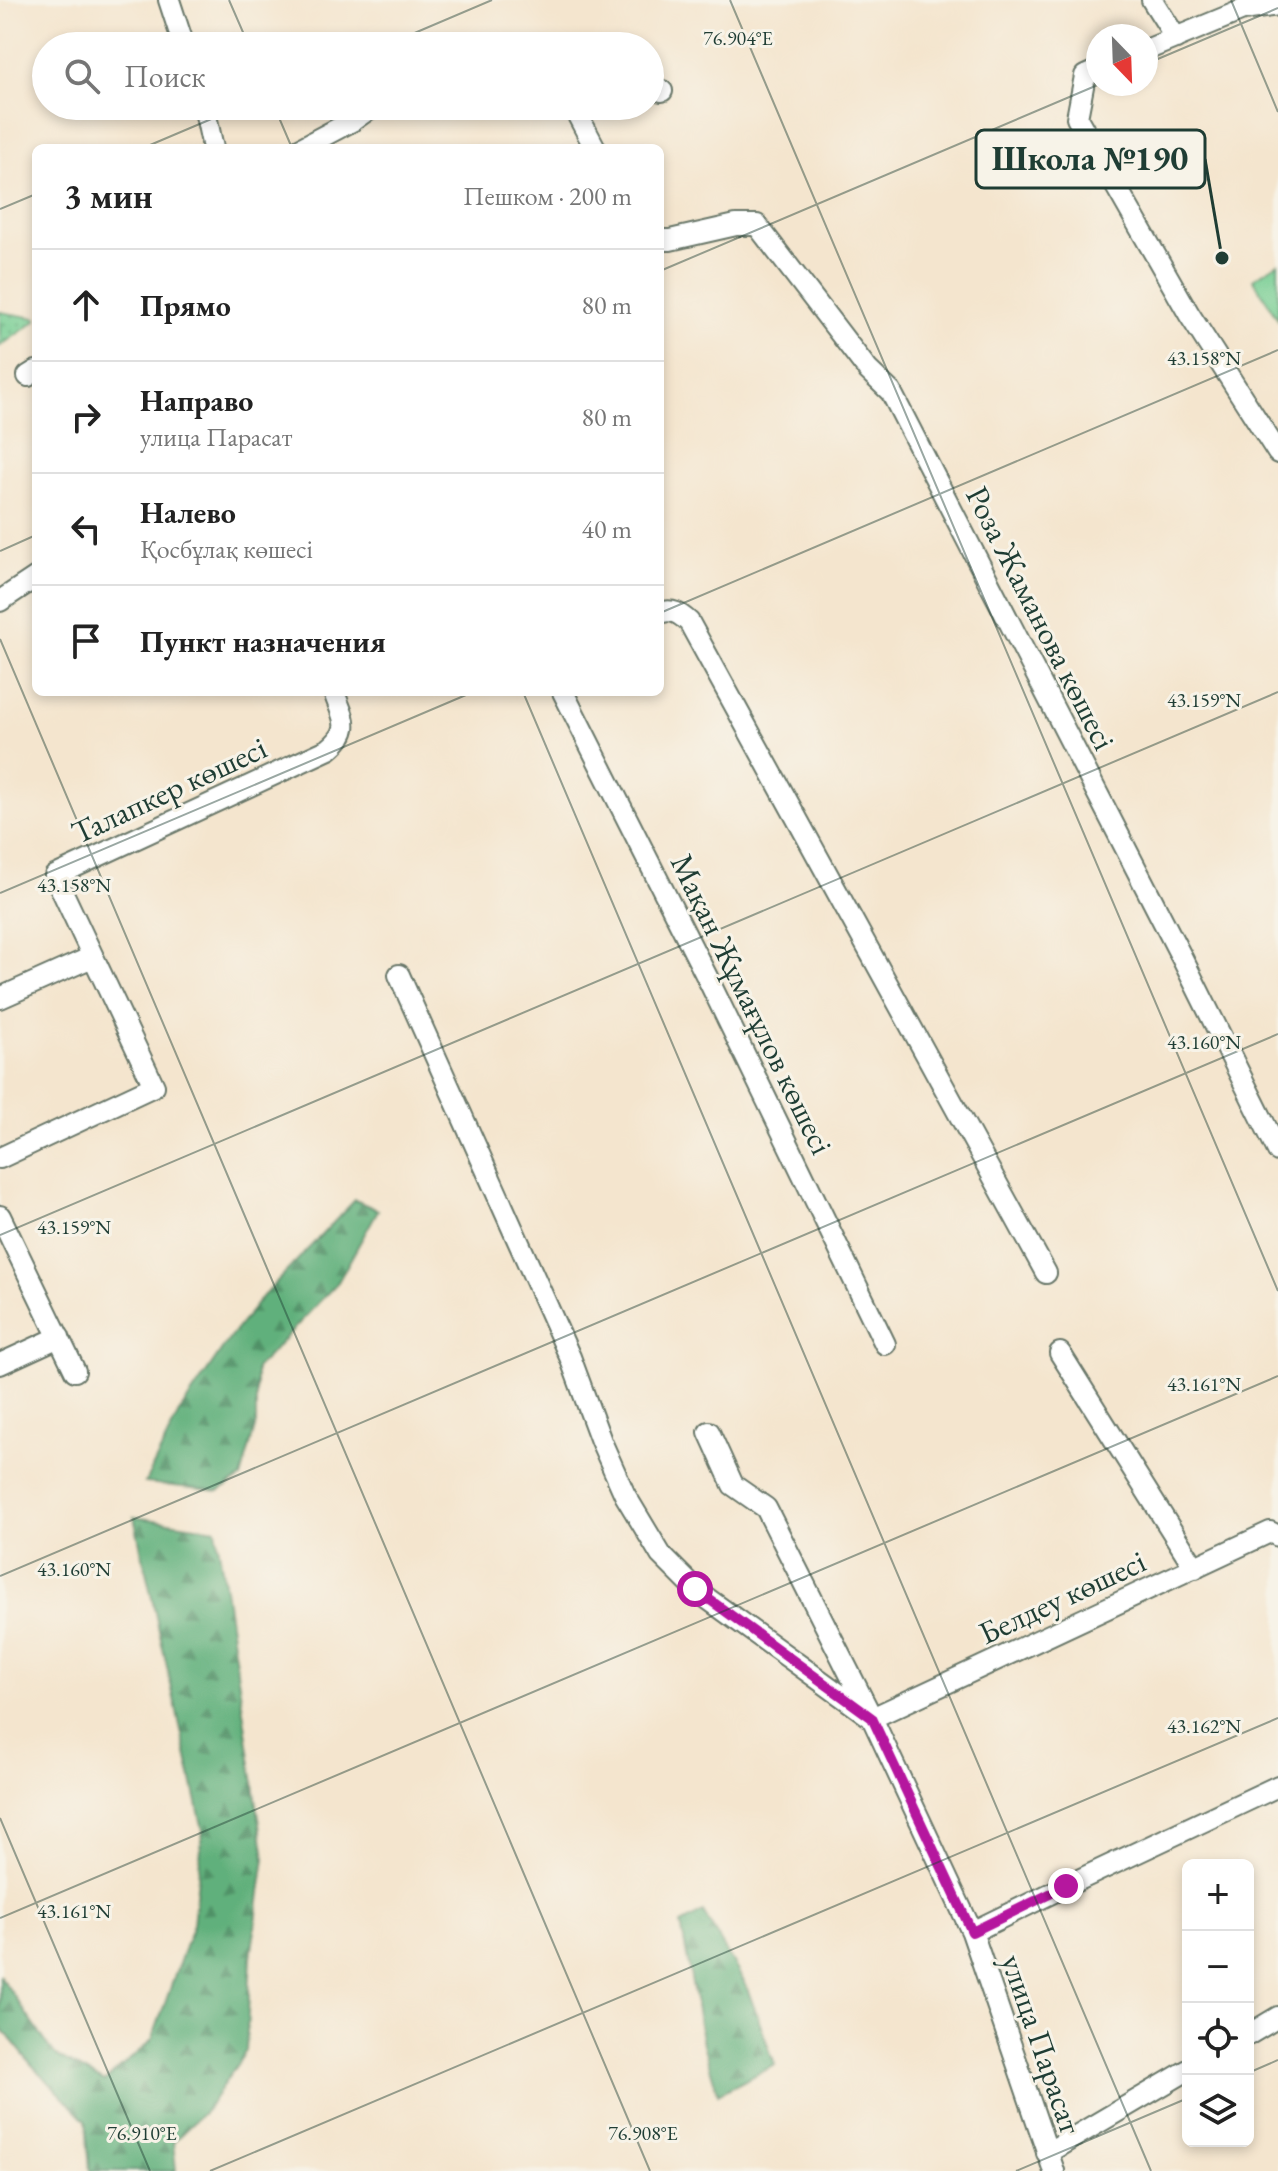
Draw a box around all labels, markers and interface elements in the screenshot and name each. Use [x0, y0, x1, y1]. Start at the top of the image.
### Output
north arrow [1086, 24, 1158, 96]
text: 76.904°E [703, 25, 773, 51]
search box [32, 32, 664, 120]
icon: search [60, 54, 104, 98]
text: Поиск [124, 57, 206, 96]
callout: Школа №190 [976, 130, 1205, 188]
text: Школа №190 [992, 136, 1188, 180]
text: 3 мин [64, 174, 153, 218]
text: Пешком · 200 m [463, 179, 632, 213]
icon: ahead [64, 283, 108, 327]
text: Прямо [140, 286, 231, 325]
text: 80 m [582, 288, 632, 322]
text: 43.158°N [1167, 345, 1241, 371]
text: Направо [140, 381, 253, 420]
icon: right [64, 395, 108, 439]
text: 80 m [582, 400, 632, 434]
text: улица Парасат [140, 420, 292, 454]
street label: Роза Жаманова көшесі [956, 479, 1126, 757]
text: Налево [140, 493, 236, 532]
icon: left [64, 507, 108, 551]
text: 40 m [582, 512, 632, 546]
text: Қосбұлақ көшесі [140, 532, 313, 566]
icon: arrive [64, 619, 108, 663]
text: Пункт назначения [140, 622, 386, 661]
text: 43.159°N [1167, 687, 1241, 713]
street label: Талапкер көшесі [65, 726, 274, 854]
street label: Мақан Жұмағұлов көшесі [661, 847, 843, 1161]
text: 43.158°N [37, 872, 111, 898]
text: 43.160°N [1167, 1029, 1241, 1055]
text: 43.159°N [37, 1214, 111, 1240]
text: 43.161°N [1167, 1371, 1241, 1397]
street label: Белдеу көшесі [972, 1540, 1152, 1654]
text: 43.160°N [37, 1556, 111, 1582]
route start [677, 1571, 713, 1607]
text: 43.162°N [1167, 1713, 1241, 1739]
map controls [1182, 1859, 1254, 2147]
button: + [1182, 1859, 1254, 1931]
route end [1048, 1868, 1084, 1904]
text: 43.161°N [37, 1898, 111, 1924]
button: − [1182, 1931, 1254, 2003]
street label: улица Парасат [992, 1948, 1092, 2140]
button: locate [1182, 2003, 1254, 2075]
button: layers [1182, 2075, 1254, 2147]
text: 76.910°E [107, 2120, 177, 2146]
text: 76.908°E [608, 2120, 678, 2146]

